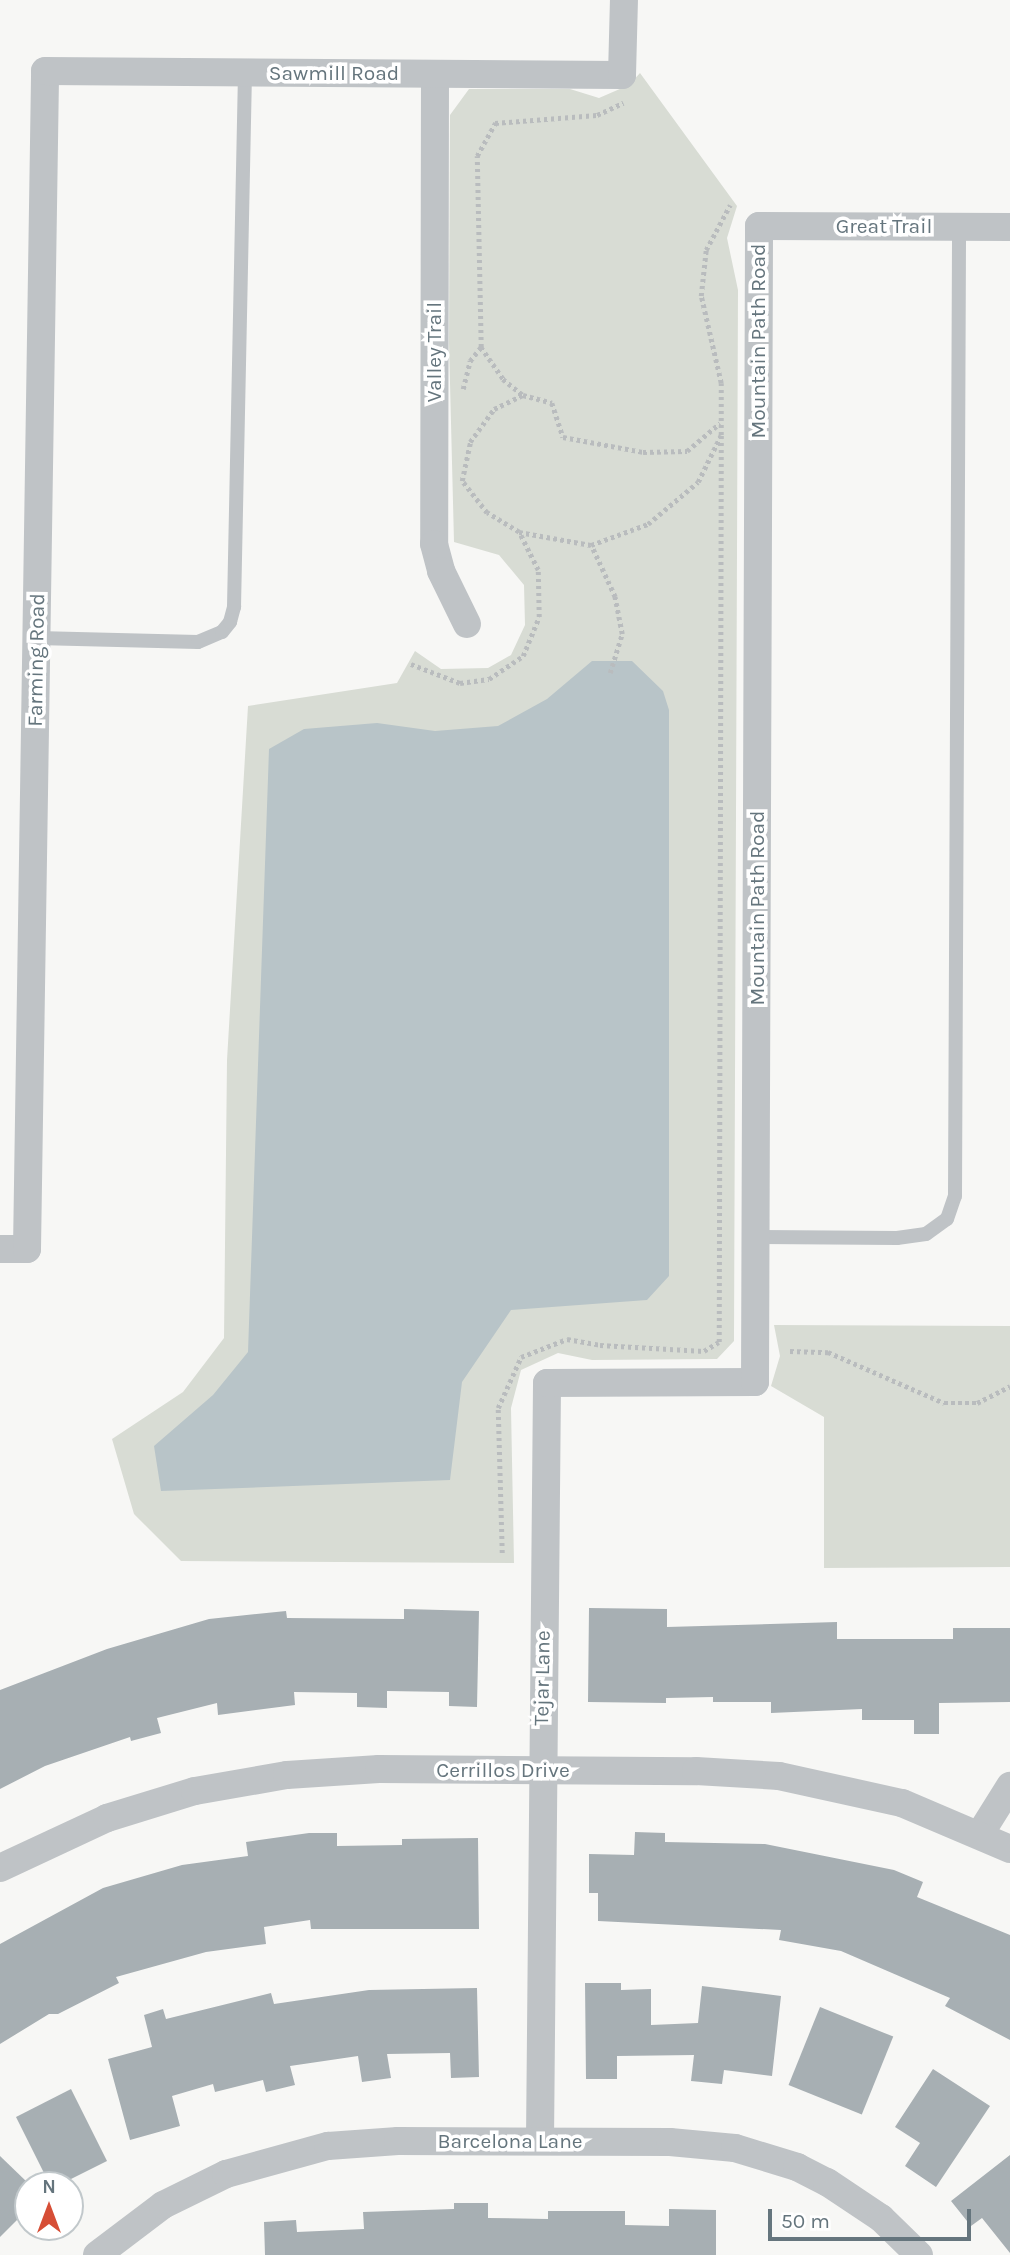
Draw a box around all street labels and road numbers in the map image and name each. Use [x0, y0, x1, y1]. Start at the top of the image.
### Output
street label: Sawmill Road [269, 60, 399, 86]
street label: Great Trail [836, 213, 932, 239]
street label: Mountain Path Road [745, 243, 771, 439]
street label: Valley Trail [421, 302, 447, 402]
street label: Farming Road [22, 593, 50, 727]
street label: Mountain Path Road [744, 810, 770, 1006]
street label: Tejar Lane [529, 1630, 555, 1726]
street label: Cerrillos Drive [436, 1757, 570, 1783]
street label: Barcelona Lane [437, 2128, 583, 2154]

